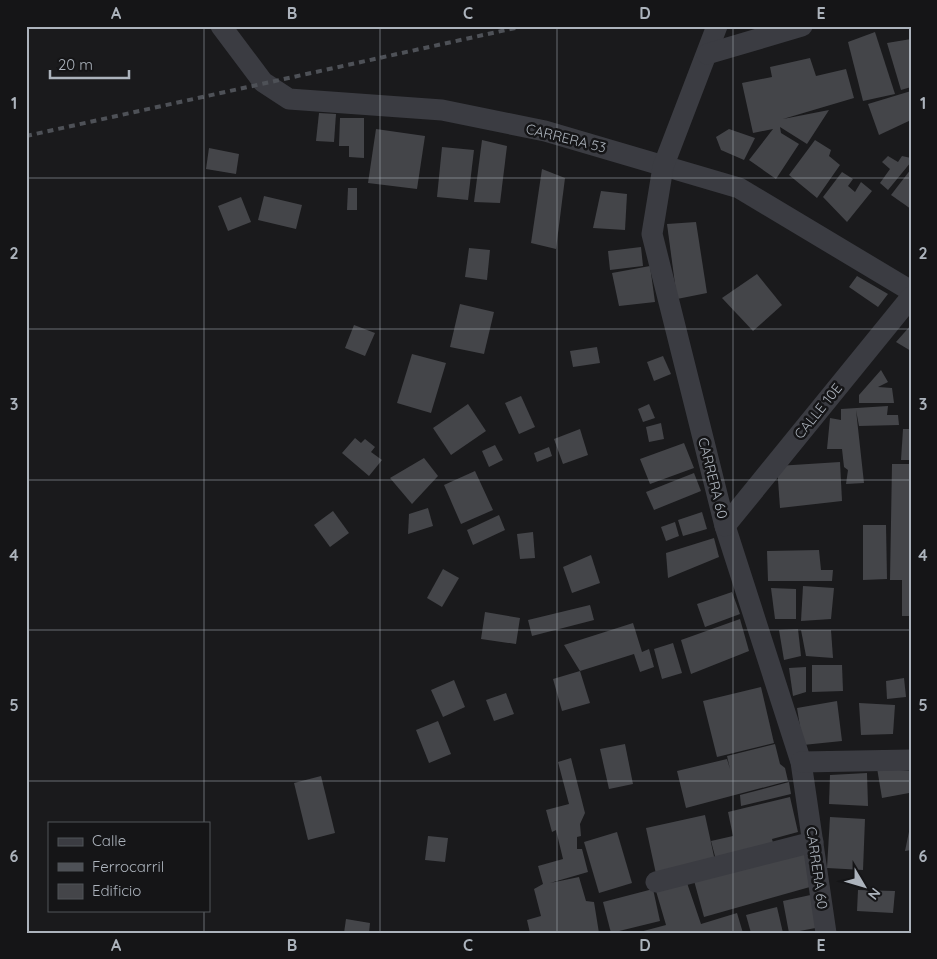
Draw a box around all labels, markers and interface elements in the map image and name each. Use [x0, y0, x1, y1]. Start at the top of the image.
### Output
text: A [111, 3, 122, 23]
text: B [287, 3, 297, 23]
text: C [463, 3, 473, 23]
text: D [639, 3, 651, 23]
text: E [816, 3, 826, 23]
scale bar [50, 48, 129, 80]
text: 20 m [58, 55, 93, 74]
text: 1 [11, 93, 17, 113]
text: 1 [920, 93, 926, 113]
street label: CARRERA 53 [524, 119, 608, 157]
text: 2 [9, 243, 19, 263]
text: 2 [918, 243, 928, 263]
street label: CALLE 10E [790, 380, 846, 442]
text: 3 [10, 394, 18, 414]
text: 3 [919, 394, 927, 414]
street label: CARRERA 60 [694, 436, 732, 520]
text: 4 [9, 545, 19, 565]
text: 4 [918, 545, 928, 565]
text: 5 [9, 695, 19, 715]
text: 5 [918, 695, 928, 715]
legend [48, 822, 210, 912]
street label: CARRERA 60 [802, 826, 832, 910]
text: Calle [92, 831, 126, 850]
text: 6 [10, 846, 19, 866]
text: 6 [919, 846, 928, 866]
text: Ferrocarril [92, 857, 164, 876]
north arrow [840, 862, 890, 912]
text: Edificio [92, 881, 141, 900]
text: N [864, 884, 885, 904]
text: A [111, 935, 122, 955]
text: B [287, 935, 297, 955]
text: C [463, 935, 473, 955]
text: D [639, 935, 651, 955]
text: E [816, 935, 826, 955]

